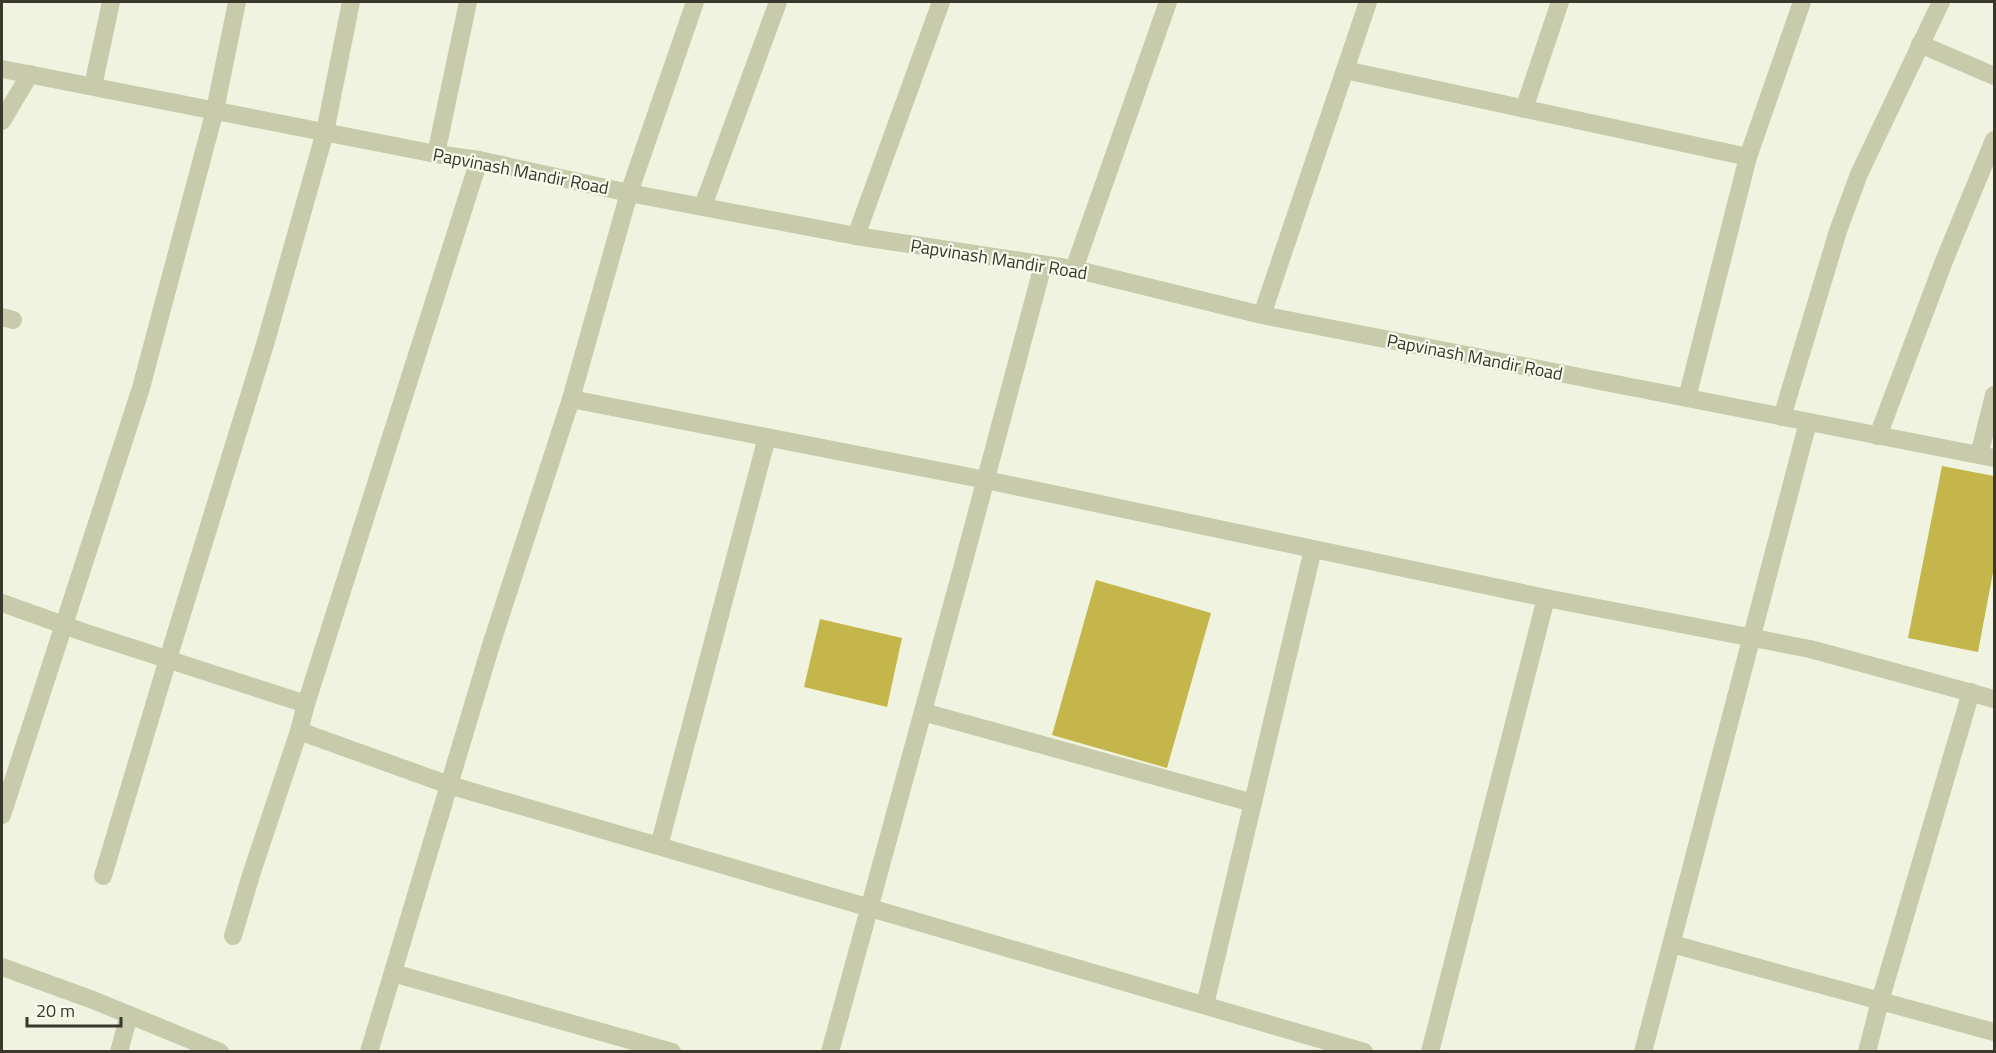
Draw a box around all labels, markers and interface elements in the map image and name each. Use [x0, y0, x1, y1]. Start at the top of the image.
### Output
street label: Papvinash Mandir Road [431, 141, 611, 201]
street label: Papvinash Mandir Road [909, 232, 1089, 286]
street label: Papvinash Mandir Road [1385, 327, 1565, 387]
scale bar [27, 990, 122, 1028]
text: 20 m [36, 997, 75, 1024]

